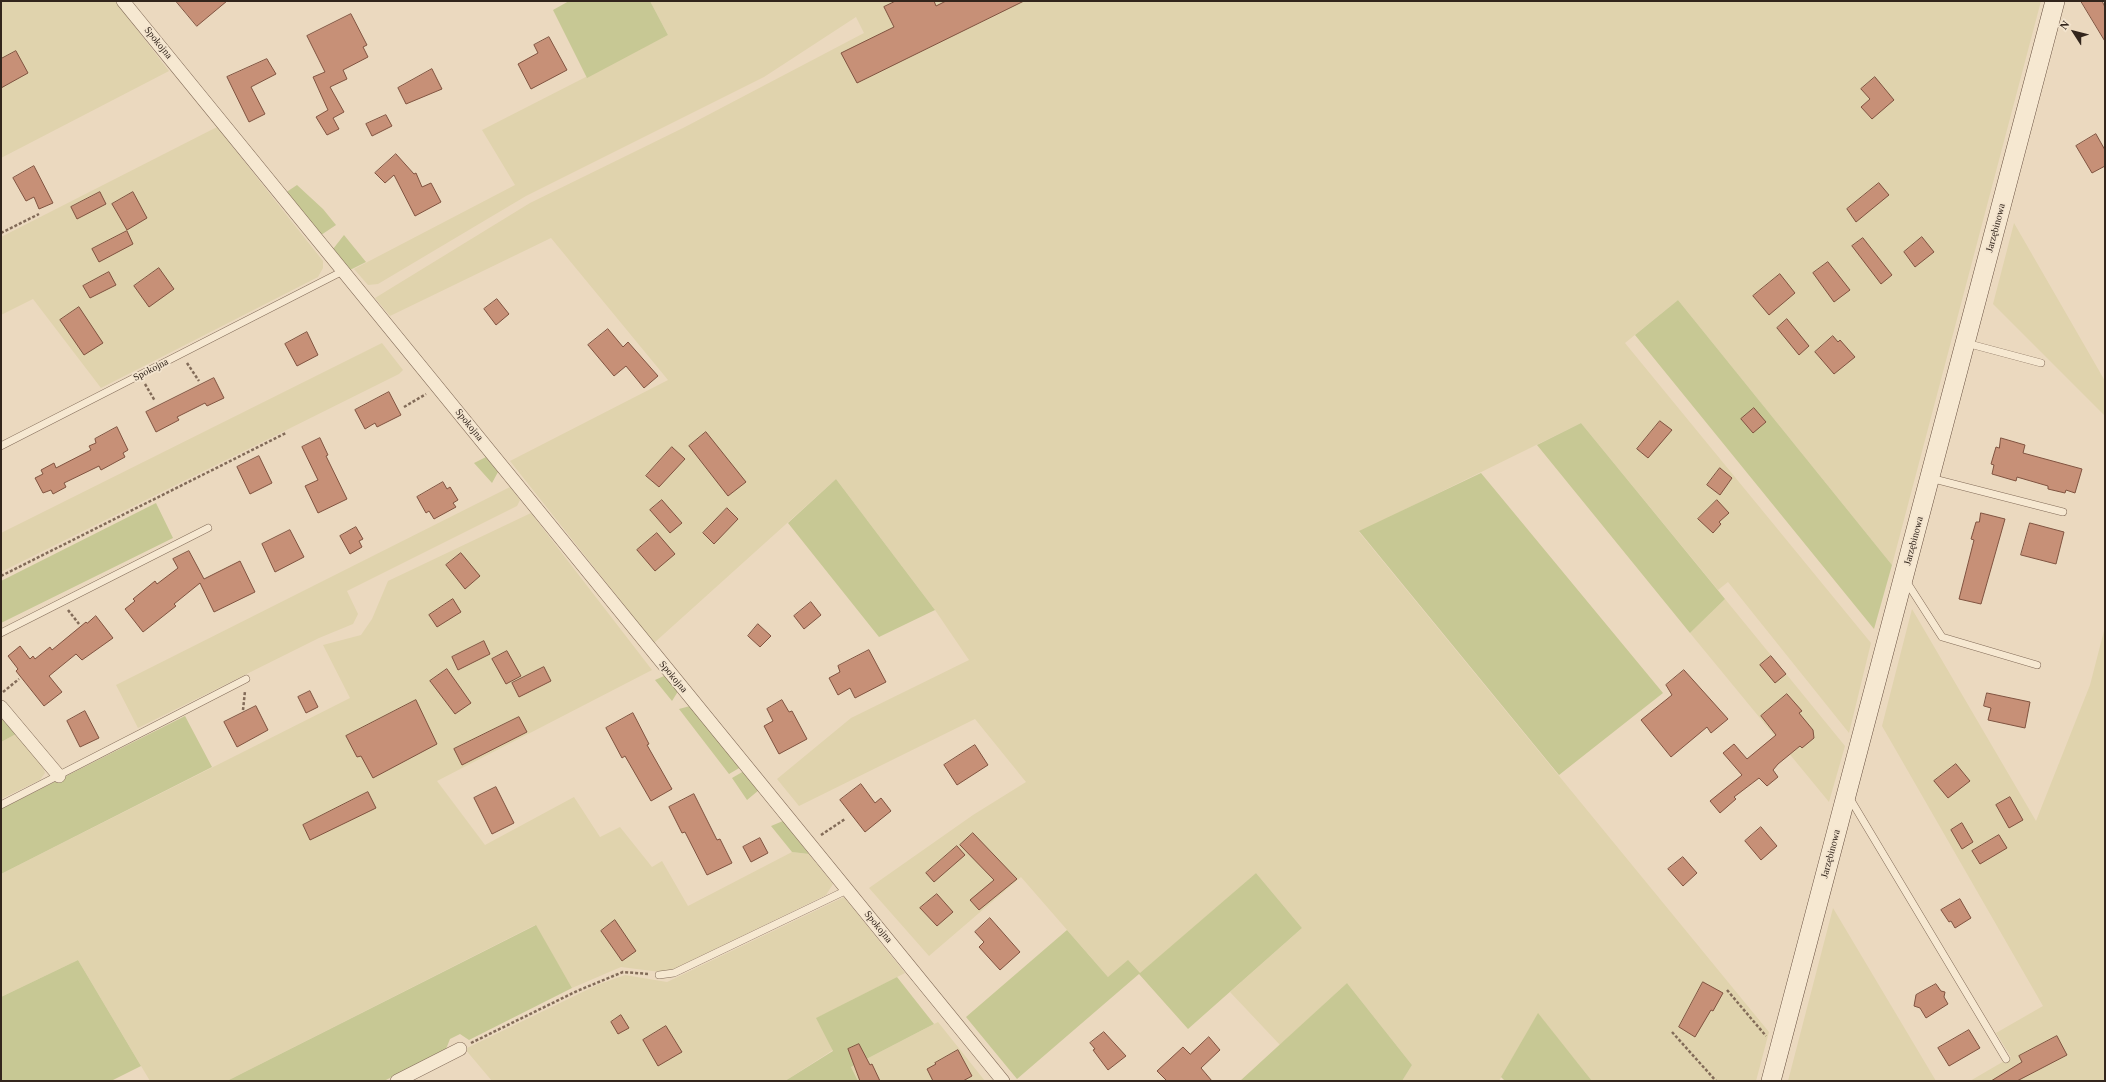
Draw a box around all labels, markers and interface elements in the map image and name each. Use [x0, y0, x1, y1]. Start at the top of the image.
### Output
north arrow [2054, 12, 2094, 52]
text: N [2057, 18, 2071, 32]
street label: Spokojna [141, 25, 175, 61]
street label: Jarzębinowa [1984, 202, 2008, 254]
street label: Spokojna [131, 356, 171, 384]
street label: Spokojna [452, 407, 486, 443]
street label: Jarzębinowa [1902, 515, 1926, 567]
street label: Spokojna [656, 659, 690, 695]
street label: Jarzębinowa [1819, 828, 1843, 880]
street label: Spokojna [861, 909, 895, 945]

